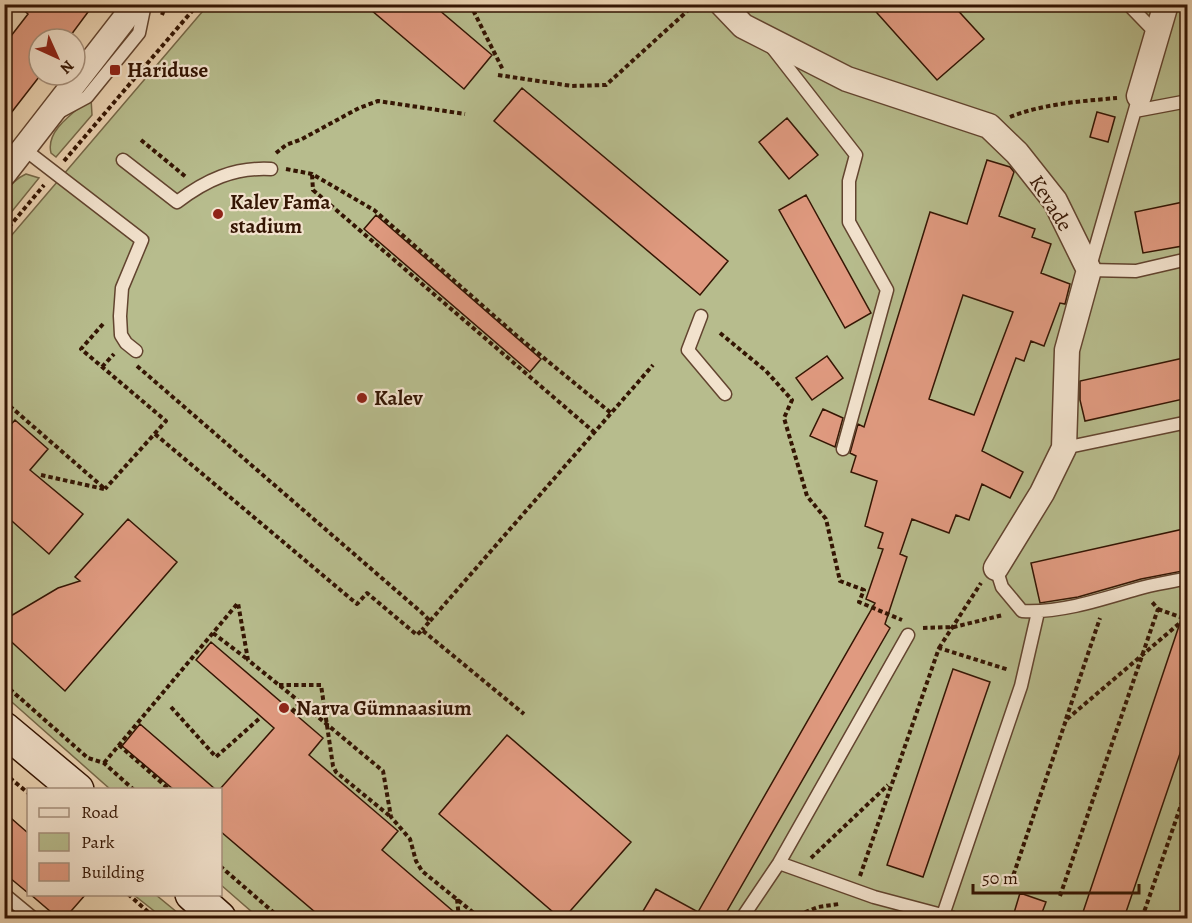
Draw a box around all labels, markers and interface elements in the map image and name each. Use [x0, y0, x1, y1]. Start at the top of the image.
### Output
north arrow [27, 27, 87, 87]
text: N [55, 55, 79, 79]
place label: Hariduse [127, 56, 209, 84]
marker: Hariduse [108, 63, 122, 77]
street label: Kevade [1023, 170, 1079, 236]
place label: Kalev Fama stadium [230, 188, 331, 240]
marker: Kalev Fama stadium [211, 207, 225, 221]
place label: Kalev [374, 384, 423, 412]
marker: Kalev [355, 391, 369, 405]
place label: Narva Gümnaasium [296, 694, 472, 722]
marker: Narva Gümnaasium [277, 701, 291, 715]
legend [27, 788, 222, 896]
text: Road [81, 800, 119, 824]
text: Park [81, 830, 115, 854]
scale bar [973, 857, 1140, 895]
text: Building [81, 860, 145, 884]
text: 50 m [982, 866, 1018, 890]

